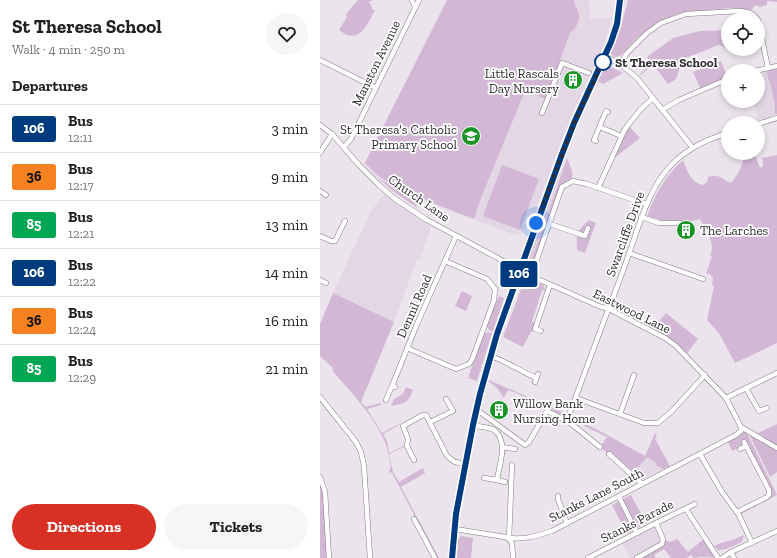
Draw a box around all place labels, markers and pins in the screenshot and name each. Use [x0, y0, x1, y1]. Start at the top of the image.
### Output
marker: St Theresa School [594, 53, 612, 71]
place label: St Theresa School [615, 55, 718, 70]
place label: Little Rascals Day Nursery [485, 66, 559, 96]
building icon: Little Rascals Day Nursery [562, 69, 584, 91]
place label: St Theresa's Catholic Primary School [340, 122, 458, 152]
school or university icon: St Theresa's Catholic Primary School [460, 125, 482, 147]
building icon: The Larches [675, 219, 697, 241]
place label: The Larches [700, 223, 769, 238]
place label: Willow Bank Nursing Home [513, 396, 595, 426]
building icon: Willow Bank Nursing Home [488, 399, 510, 421]

